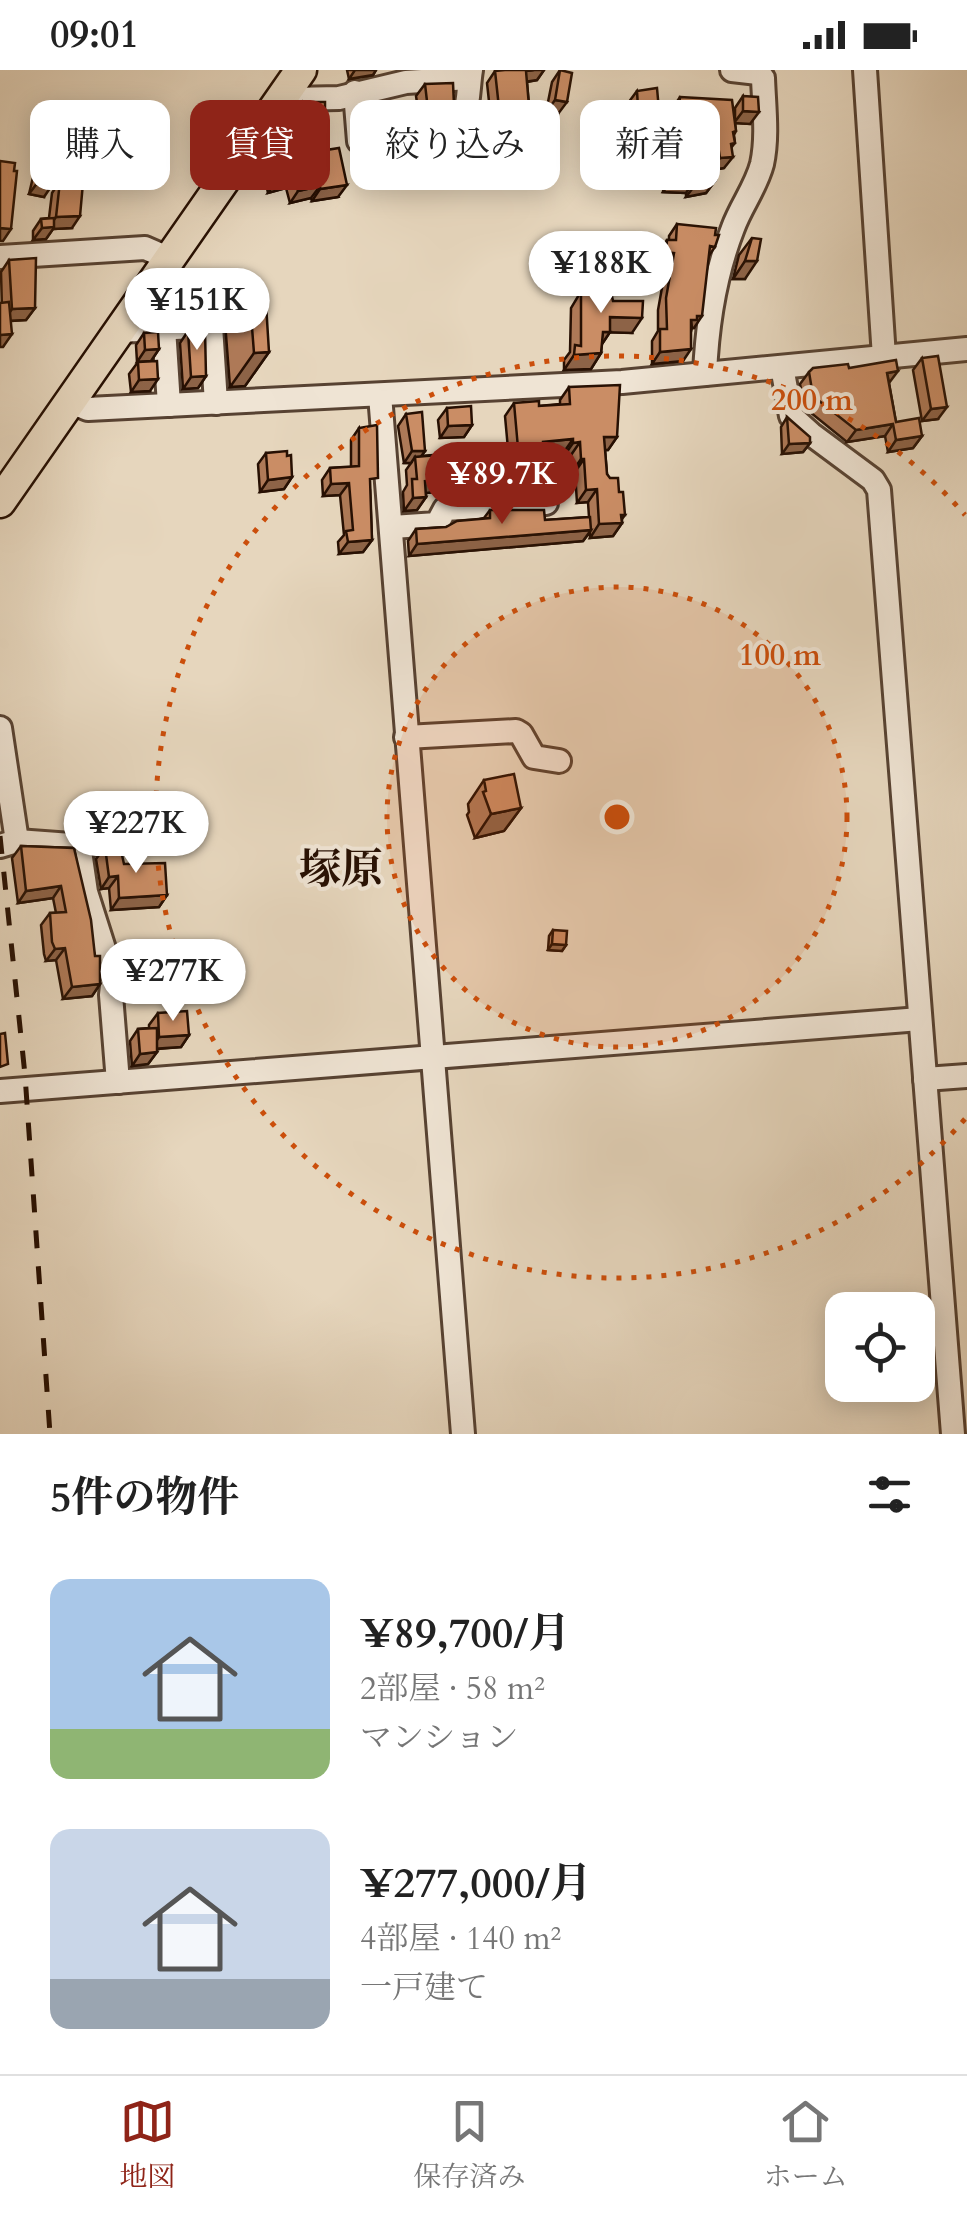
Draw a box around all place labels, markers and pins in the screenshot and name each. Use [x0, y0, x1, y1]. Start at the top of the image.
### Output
pin: ¥188K [531, 231, 671, 316]
pin: ¥151K [127, 268, 267, 353]
pin: ¥89.7K [421, 442, 583, 527]
pin: ¥227K [66, 791, 206, 876]
centre of rings [599, 799, 635, 835]
pin: ¥277K [103, 939, 243, 1024]

